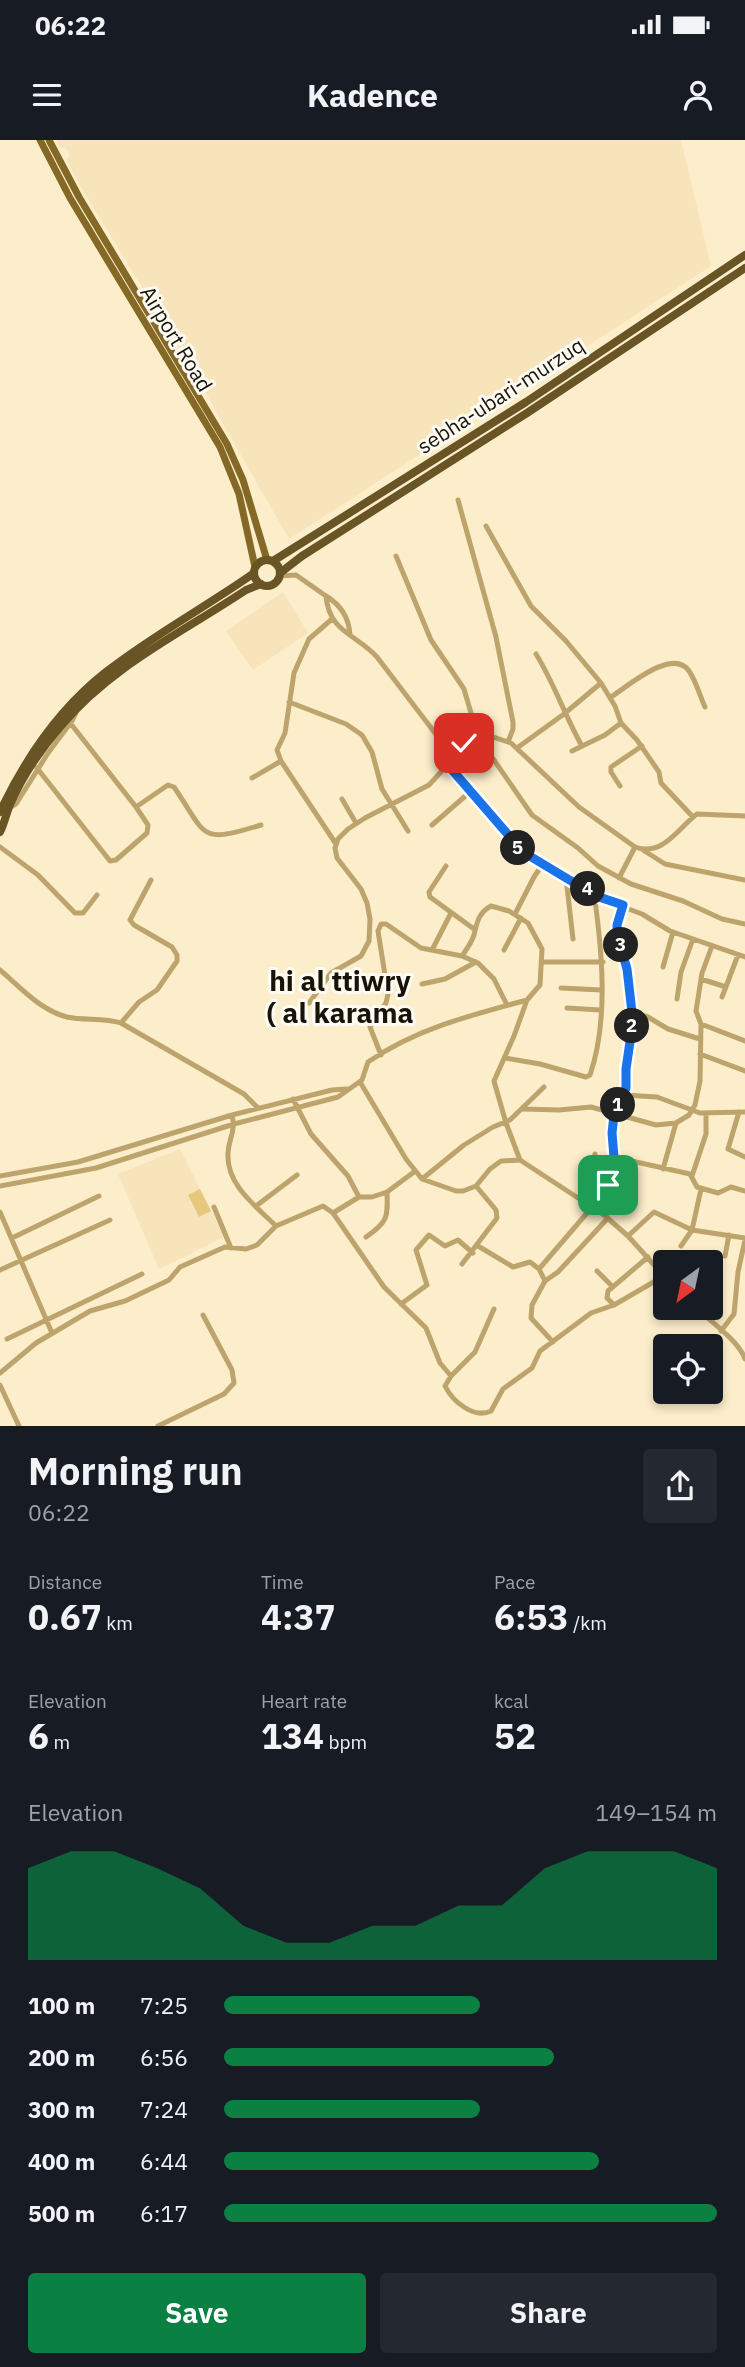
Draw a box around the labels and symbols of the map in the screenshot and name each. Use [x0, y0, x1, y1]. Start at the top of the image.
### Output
street label: Airport Road [134, 280, 219, 397]
street label: sebha-ubari-murzuq [412, 331, 589, 460]
pin [434, 713, 494, 773]
pin: 5 [500, 830, 536, 866]
pin: 4 [570, 872, 606, 906]
pin: 3 [604, 928, 638, 962]
district label: hi al ttiwry ( al karama [266, 962, 414, 1031]
pin: 2 [614, 1008, 650, 1043]
pin: 1 [600, 1088, 636, 1122]
pin [578, 1155, 638, 1215]
north arrow [653, 1250, 723, 1320]

